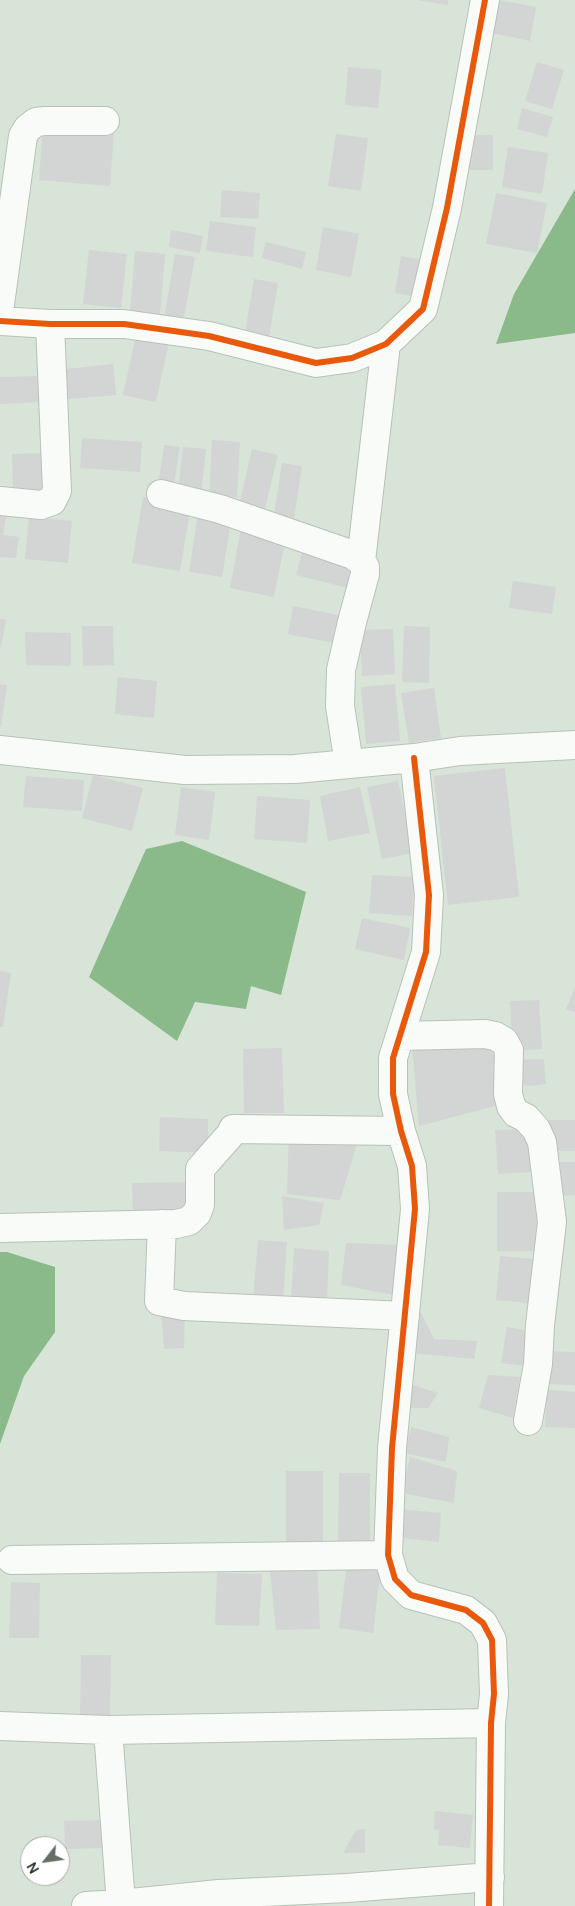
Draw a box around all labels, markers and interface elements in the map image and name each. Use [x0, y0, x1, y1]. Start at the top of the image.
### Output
north arrow [20, 1836, 70, 1886]
text: N [22, 1859, 43, 1877]

